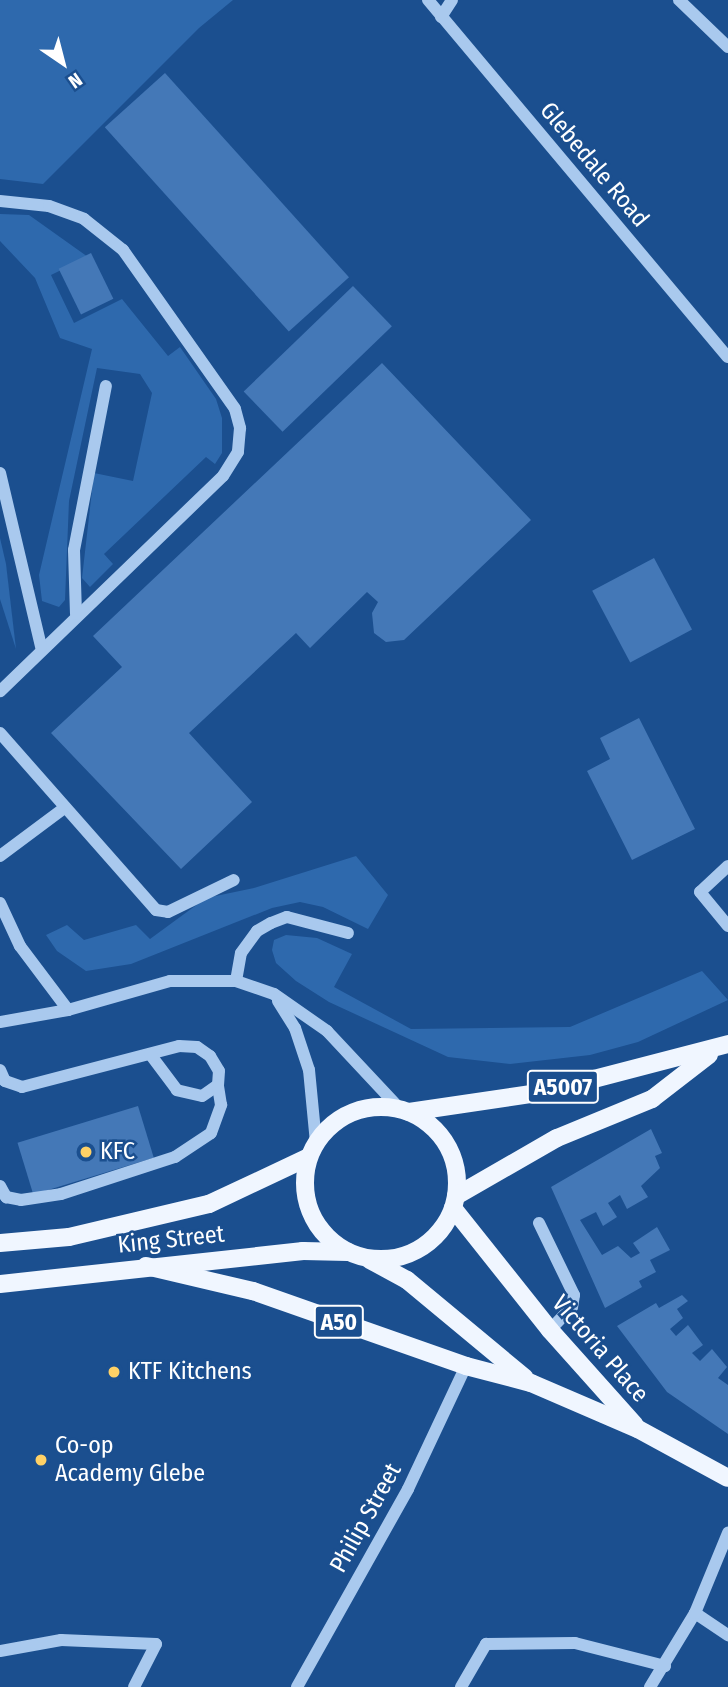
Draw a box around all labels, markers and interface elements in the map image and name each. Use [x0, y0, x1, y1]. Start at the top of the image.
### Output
north arrow [28, 28, 98, 98]
text: N [64, 68, 87, 93]
street label: Glebedale Road [533, 97, 655, 233]
road number: A5007 [526, 1068, 600, 1106]
place label: KFC [100, 1138, 135, 1166]
marker: KFC [78, 1144, 94, 1160]
street label: King Street [116, 1220, 226, 1260]
street label: Victoria Place [546, 1290, 654, 1408]
road number: A50 [313, 1302, 365, 1342]
place label: KTF Kitchens [128, 1358, 252, 1386]
marker: KTF Kitchens [106, 1364, 122, 1380]
place label: Co-op Academy Glebe [55, 1432, 205, 1488]
marker: Co-op Academy Glebe [33, 1452, 49, 1468]
street label: Philip Street [324, 1458, 408, 1578]

